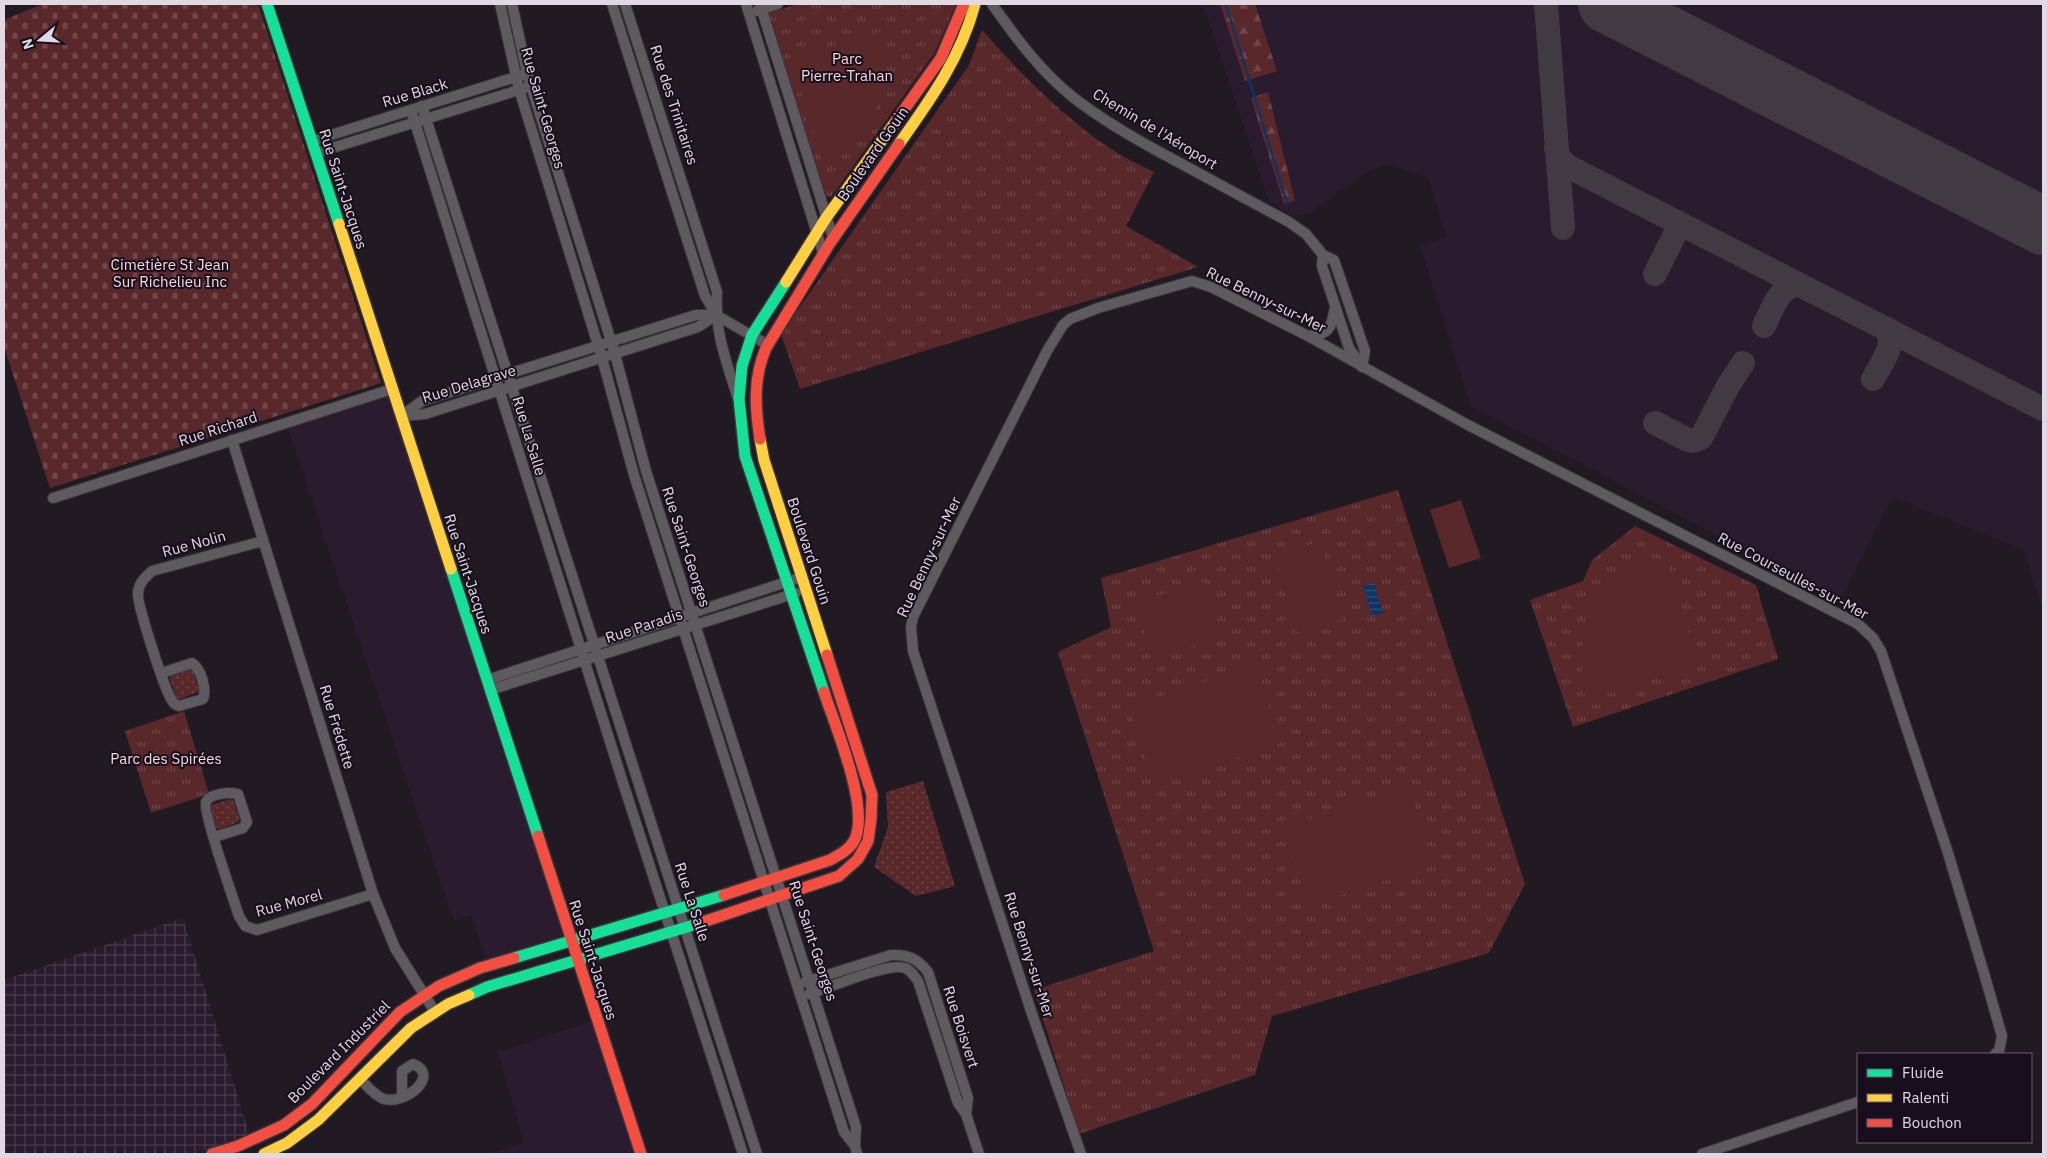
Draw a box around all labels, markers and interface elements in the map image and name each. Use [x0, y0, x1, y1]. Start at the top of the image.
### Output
north arrow [15, 15, 65, 65]
text: N [18, 36, 38, 52]
street label: Rue des Trinitaires [646, 42, 703, 167]
street label: Rue Saint-Georges [517, 45, 570, 171]
park label: Parc Pierre-Trahan [801, 49, 893, 85]
street label: Rue Black [380, 74, 450, 111]
street label: Chemin de l'Aéroport [1089, 84, 1221, 173]
street label: Boulevard Gouin [833, 103, 912, 205]
street label: Rue Saint-Jacques [315, 126, 372, 251]
park label: Cimetière St Jean Sur Richelieu Inc [111, 255, 229, 291]
street label: Rue Benny-sur-Mer [1203, 262, 1330, 337]
street label: Rue Delagrave [420, 360, 518, 407]
street label: Rue La Salle [508, 394, 551, 478]
street label: Rue Richard [176, 407, 260, 450]
street label: Rue Saint-Georges [658, 484, 715, 610]
street label: Rue Benny-sur-Mer [892, 493, 965, 620]
street label: Boulevard Gouin [783, 495, 836, 607]
street label: Rue Saint-Jacques [440, 511, 497, 636]
street label: Rue Nolin [160, 526, 228, 561]
street label: Rue Courseulles-sur-Mer [1715, 528, 1872, 624]
street label: Rue Paradis [603, 604, 685, 647]
street label: Rue Frédette [316, 682, 359, 771]
park label: Parc des Spirées [110, 749, 222, 768]
street label: Rue La Salle [671, 860, 714, 944]
street label: Rue Saint-Georges [785, 878, 842, 1004]
street label: Rue Morel [253, 885, 324, 921]
street label: Rue Benny-sur-Mer [1000, 890, 1059, 1021]
street label: Rue Saint-Jacques [565, 897, 622, 1022]
street label: Rue Boisvert [939, 983, 984, 1070]
street label: Boulevard Industriel [283, 996, 394, 1107]
legend [1857, 1053, 2032, 1143]
text: Fluide [1902, 1063, 1944, 1082]
text: Ralenti [1902, 1088, 1949, 1107]
text: Bouchon [1902, 1113, 1962, 1132]

